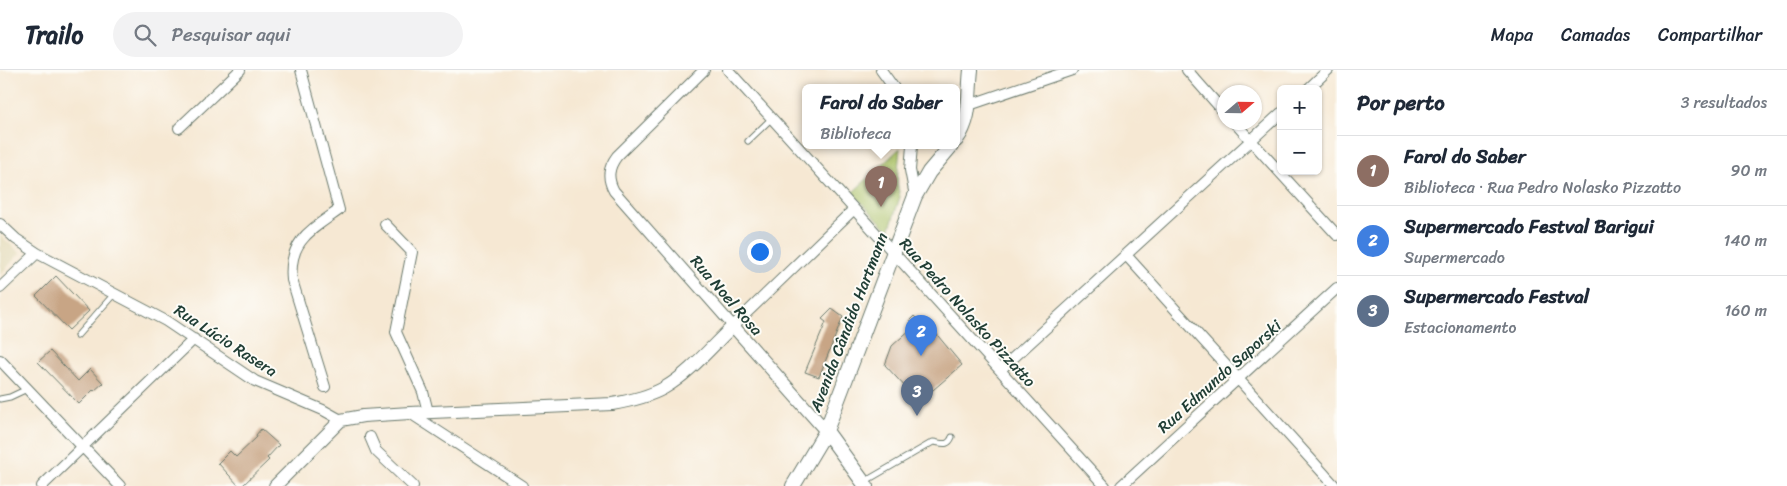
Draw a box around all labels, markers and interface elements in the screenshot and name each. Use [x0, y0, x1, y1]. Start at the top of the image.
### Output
search box [113, 12, 463, 57]
text: Trailo [25, 14, 83, 56]
text: Pesquisar aqui [171, 18, 290, 51]
text: Mapa [1491, 19, 1533, 51]
text: Camadas [1561, 19, 1630, 51]
text: Compartilhar [1658, 19, 1762, 51]
icon: search [131, 21, 159, 49]
popup [802, 84, 960, 149]
text: Por perto [1357, 84, 1445, 122]
north arrow [1217, 85, 1262, 130]
map controls [1277, 85, 1322, 175]
button: + [1277, 85, 1322, 130]
text: Farol do Saber [820, 86, 942, 119]
text: 3 resultados [1681, 88, 1767, 117]
text: Biblioteca [820, 119, 891, 148]
button: − [1277, 130, 1322, 175]
text: Farol do Saber [1404, 140, 1526, 173]
text: 1 [1370, 156, 1376, 185]
text: 90 m [1731, 156, 1767, 185]
pin: 1 [865, 166, 897, 207]
text: Biblioteca · Rua Pedro Nolasko Pizzatto [1404, 173, 1681, 202]
text: Supermercado Festval Barigui [1404, 210, 1654, 243]
text: 2 [1368, 226, 1378, 255]
text: 140 m [1724, 226, 1767, 255]
street label: Avenida Cândido Hartmann [800, 228, 896, 417]
street label: Rua Pedro Nolasko Pizzatto [892, 231, 1043, 394]
your location [747, 239, 773, 265]
text: Supermercado [1404, 243, 1505, 272]
street label: Rua Noel Rosa [683, 248, 770, 342]
text: Supermercado Festval [1404, 280, 1589, 313]
street label: Rua Lúcio Rasera [168, 296, 283, 385]
text: 3 [1369, 296, 1377, 325]
text: 160 m [1724, 296, 1767, 325]
street label: Rua Edmundo Saporski [1150, 312, 1289, 440]
text: Estacionamento [1404, 313, 1516, 342]
pin: 2 [905, 315, 937, 356]
pin: 3 [901, 375, 933, 416]

